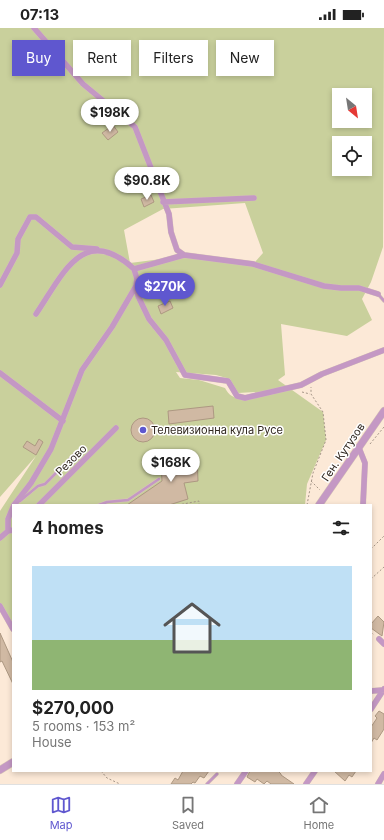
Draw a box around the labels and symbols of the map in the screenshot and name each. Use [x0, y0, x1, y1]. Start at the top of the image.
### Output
north arrow [332, 88, 372, 128]
pin: $198K [82, 99, 138, 133]
pin: $90.8K [114, 167, 180, 201]
pin: $270K [137, 273, 193, 307]
street label: Ген. Кутузов [318, 420, 368, 484]
place label: Телевизионна кула Русе [151, 423, 283, 437]
marker: Телевизионна кула Русе [138, 425, 148, 435]
street label: Резово [53, 441, 90, 478]
pin: $168K [143, 449, 199, 483]

